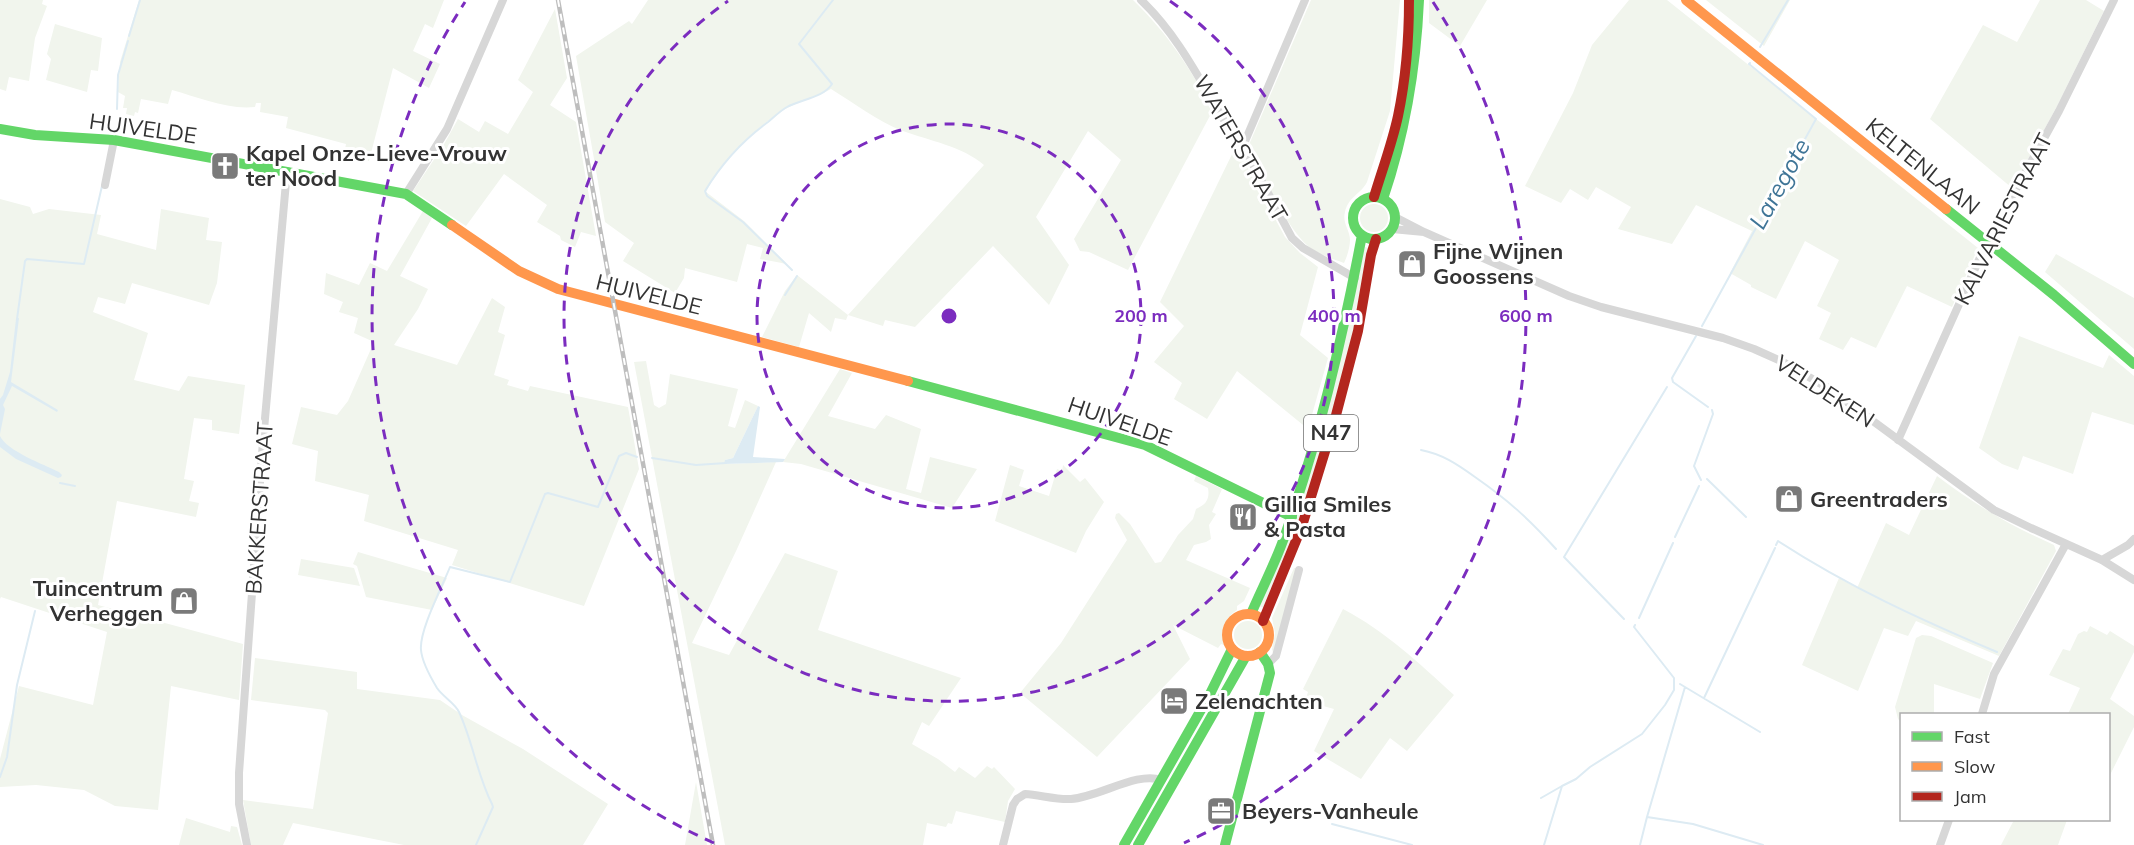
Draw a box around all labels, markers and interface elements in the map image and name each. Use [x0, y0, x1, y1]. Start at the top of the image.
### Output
street label: WATERSTRAAT [1188, 70, 1294, 226]
street label: HUIVELDE [87, 107, 199, 149]
street label: KELTENLAAN [1860, 111, 1986, 221]
street label: KALVARIESTRAAT [1948, 128, 2058, 310]
water label: Laregote [1742, 133, 1816, 234]
place label: Kapel Onze-Lieve-Vrouw ter Nood [246, 139, 507, 192]
church icon: Kapel Onze-Lieve-Vrouw ter Nood [209, 150, 241, 182]
place label: Fijne Wijnen Goossens [1433, 237, 1563, 290]
shop icon: Fijne Wijnen Goossens [1396, 248, 1428, 280]
street label: HUIVELDE [593, 267, 705, 321]
text: 200 m [1114, 304, 1168, 327]
text: 400 m [1307, 304, 1361, 327]
text: 600 m [1499, 304, 1553, 327]
centre of rings [939, 306, 959, 326]
street label: VELDEKEN [1770, 348, 1880, 434]
street label: HUIVELDE [1064, 390, 1176, 452]
road number: N47 [1304, 415, 1358, 451]
street label: BAKKERSTRAAT [239, 421, 279, 595]
shop icon: Greentraders [1773, 483, 1805, 515]
place label: Greentraders [1810, 485, 1948, 513]
place label: Gillia Smiles & Pasta [1264, 490, 1391, 543]
restaurant icon: Gillia Smiles & Pasta [1227, 501, 1259, 533]
place label: Tuincentrum Verheggen [33, 574, 163, 627]
shop icon: Tuincentrum Verheggen [168, 585, 200, 617]
hotel icon: Zelenachten [1158, 685, 1190, 717]
place label: Zelenachten [1195, 687, 1323, 715]
legend [1900, 713, 2110, 821]
text: Fast [1954, 725, 1990, 748]
text: Slow [1954, 755, 1996, 778]
text: Jam [1954, 785, 1987, 808]
office icon: Beyers-Vanheule [1205, 795, 1237, 827]
place label: Beyers-Vanheule [1242, 797, 1419, 825]

